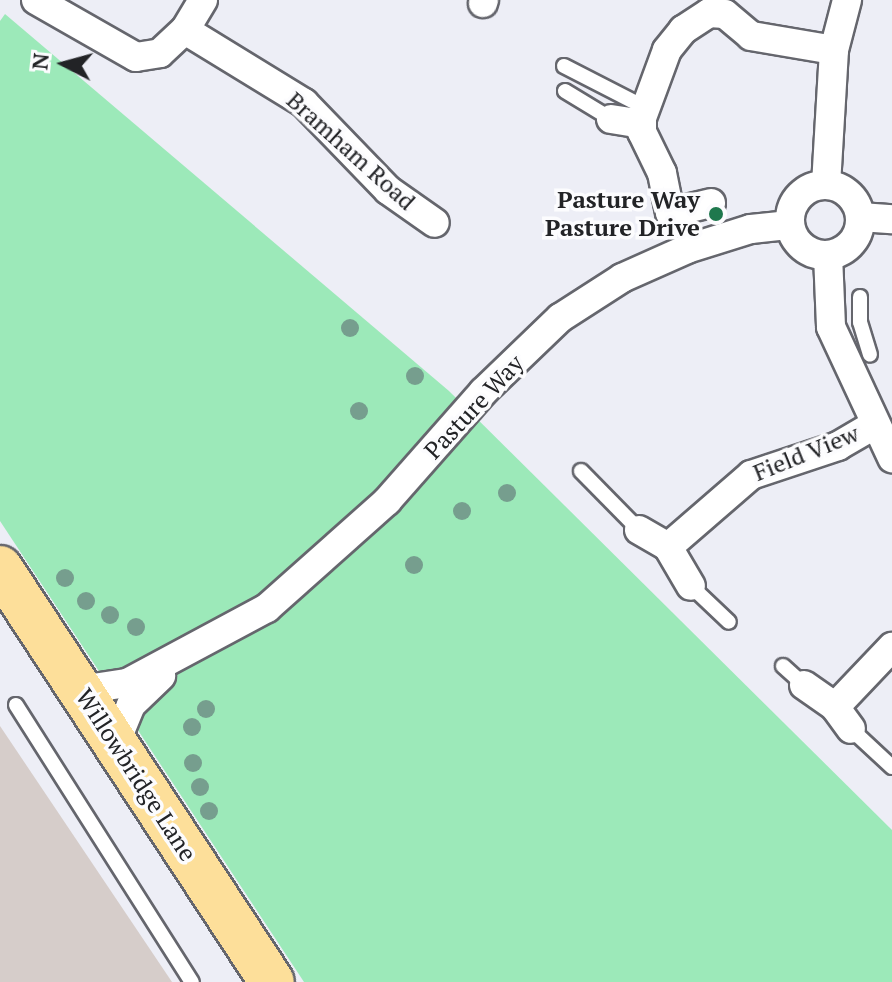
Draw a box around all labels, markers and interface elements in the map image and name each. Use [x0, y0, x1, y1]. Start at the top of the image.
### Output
north arrow [24, 24, 104, 104]
text: N [24, 52, 55, 71]
street label: Bramham Road [281, 86, 421, 216]
place label: Pasture Way Pasture Drive [545, 186, 700, 242]
marker: Pasture Way Pasture Drive [707, 205, 725, 223]
street label: Pasture Way [419, 349, 529, 465]
street label: Field View [749, 419, 863, 487]
street label: Willowbridge Lane [70, 683, 202, 867]

